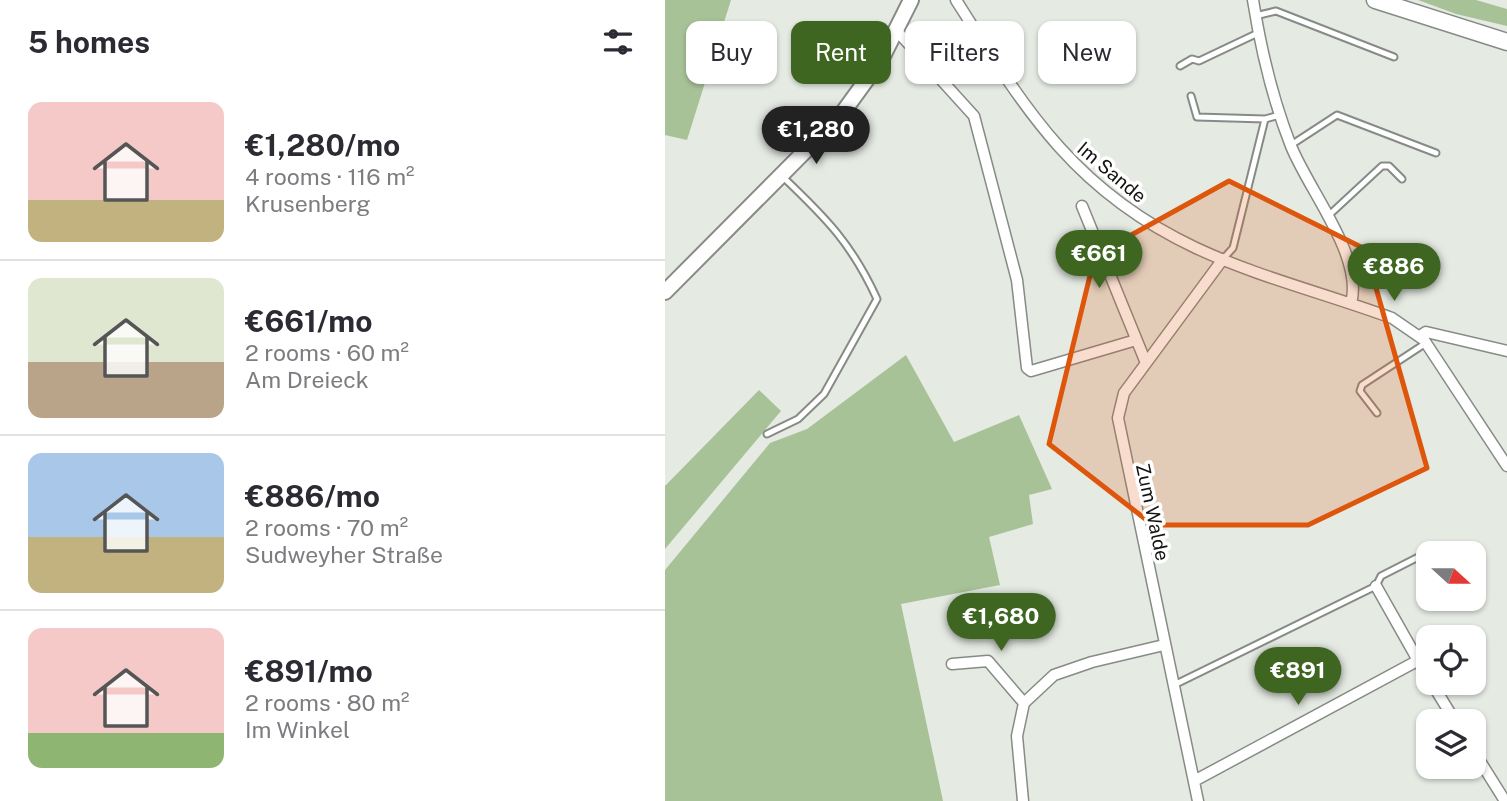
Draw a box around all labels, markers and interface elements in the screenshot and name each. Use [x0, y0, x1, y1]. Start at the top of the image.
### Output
chip: Buy [686, 21, 777, 84]
chip: Rent [791, 21, 891, 84]
chip: Filters [905, 21, 1024, 84]
chip: New [1038, 21, 1136, 84]
icon: filters [599, 23, 637, 61]
text: 5 homes [28, 24, 150, 60]
pin: €1,280 [759, 106, 873, 166]
text: €1,280 [778, 115, 854, 142]
text: €1,280/mo [245, 127, 400, 163]
icon: home [84, 130, 168, 214]
street label: Im Sande [1073, 137, 1151, 207]
text: 4 rooms · 116 m² [245, 163, 414, 190]
text: Krusenberg [245, 190, 371, 217]
pin: €661 [1058, 230, 1140, 290]
text: €661 [1071, 239, 1127, 266]
pin: €886 [1353, 244, 1435, 303]
text: €886 [1364, 252, 1424, 279]
text: €661/mo [245, 303, 372, 339]
icon: home [84, 306, 168, 390]
text: 2 rooms · 60 m² [245, 339, 409, 366]
text: Am Dreieck [245, 366, 369, 393]
street label: Zum Walde [1132, 461, 1174, 563]
text: €886/mo [245, 478, 380, 514]
icon: home [84, 481, 168, 565]
text: 2 rooms · 70 m² [245, 514, 408, 541]
text: Sudweyher Straße [245, 541, 443, 568]
north arrow [1416, 541, 1486, 611]
map controls [1416, 541, 1486, 779]
pin: €1,680 [944, 594, 1058, 653]
text: €1,680 [963, 602, 1039, 629]
button: locate [1416, 625, 1486, 695]
pin: €891 [1257, 648, 1339, 707]
text: €891/mo [245, 653, 373, 689]
icon: home [84, 656, 168, 740]
text: €891 [1270, 656, 1326, 683]
text: 2 rooms · 80 m² [245, 689, 410, 716]
button: layers [1416, 709, 1486, 779]
text: Im Winkel [245, 716, 350, 743]

